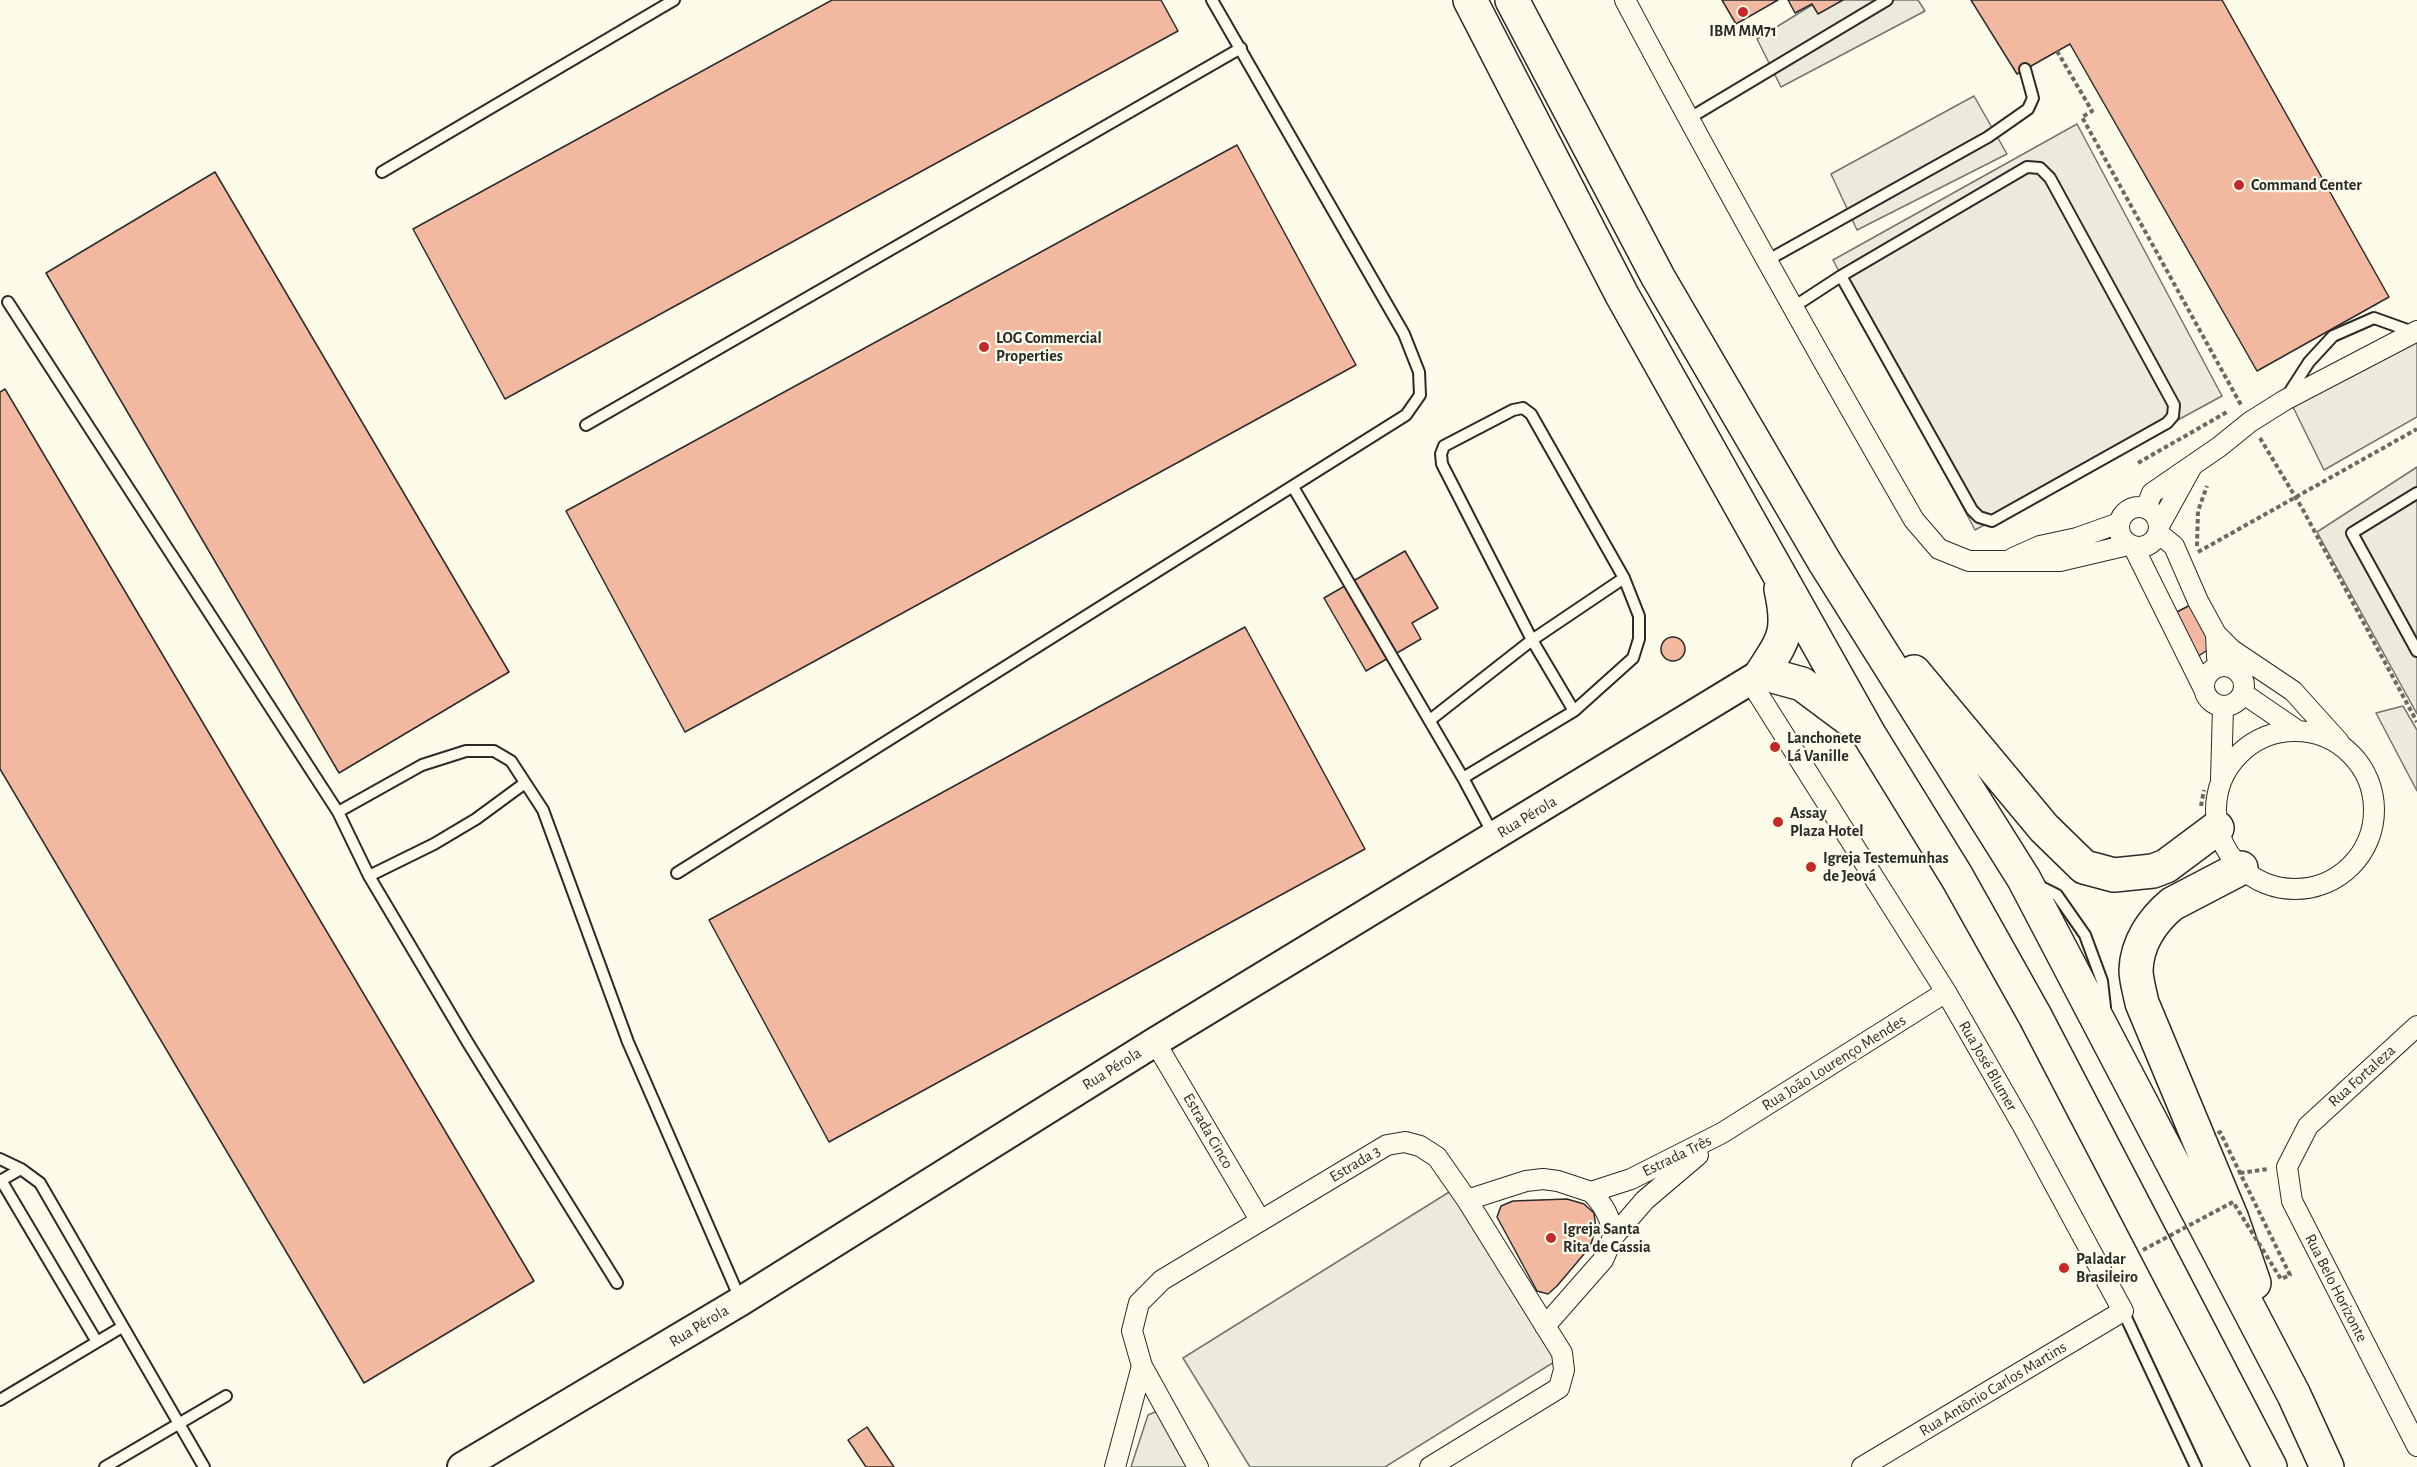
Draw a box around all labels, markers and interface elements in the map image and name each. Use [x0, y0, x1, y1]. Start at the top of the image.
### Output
marker: IBM MM71 [1736, 5, 1750, 19]
place label: IBM MM71 [1709, 21, 1777, 41]
place label: Command Center [2251, 175, 2362, 195]
marker: Command Center [2232, 178, 2246, 192]
place label: LOG Commercial Properties [996, 328, 1102, 366]
marker: LOG Commercial Properties [977, 340, 991, 354]
place label: Lanchonete Lá Vanille [1787, 728, 1861, 766]
marker: Lanchonete Lá Vanille [1768, 740, 1782, 754]
street label: Rua Pérola [1494, 792, 1560, 842]
place label: Assay Plaza Hotel [1790, 803, 1863, 841]
marker: Assay Plaza Hotel [1771, 815, 1785, 829]
place label: Igreja Testemunhas de Jeová [1823, 848, 1949, 886]
marker: Igreja Testemunhas de Jeová [1804, 860, 1818, 874]
street label: Rua João Lourenço Mendes [1758, 1011, 1910, 1115]
street label: Rua José Blumer [1954, 1017, 2022, 1115]
street label: Rua Fortaleza [2324, 1041, 2400, 1111]
street label: Rua Pérola [1079, 1043, 1145, 1095]
street label: Estrada Cinco [1179, 1090, 1237, 1172]
street label: Estrada Três [1639, 1131, 1715, 1181]
street label: Estrada 3 [1326, 1141, 1384, 1187]
place label: Igreja Santa Rita de Cassia [1563, 1219, 1651, 1257]
marker: Igreja Santa Rita de Cassia [1544, 1231, 1558, 1245]
street label: Rua Belo Horizonte [2300, 1231, 2372, 1345]
place label: Paladar Brasileiro [2076, 1249, 2138, 1287]
marker: Paladar Brasileiro [2057, 1261, 2071, 1275]
street label: Rua Pérola [666, 1301, 732, 1351]
street label: Rua Antônio Carlos Martins [1916, 1337, 2070, 1441]

